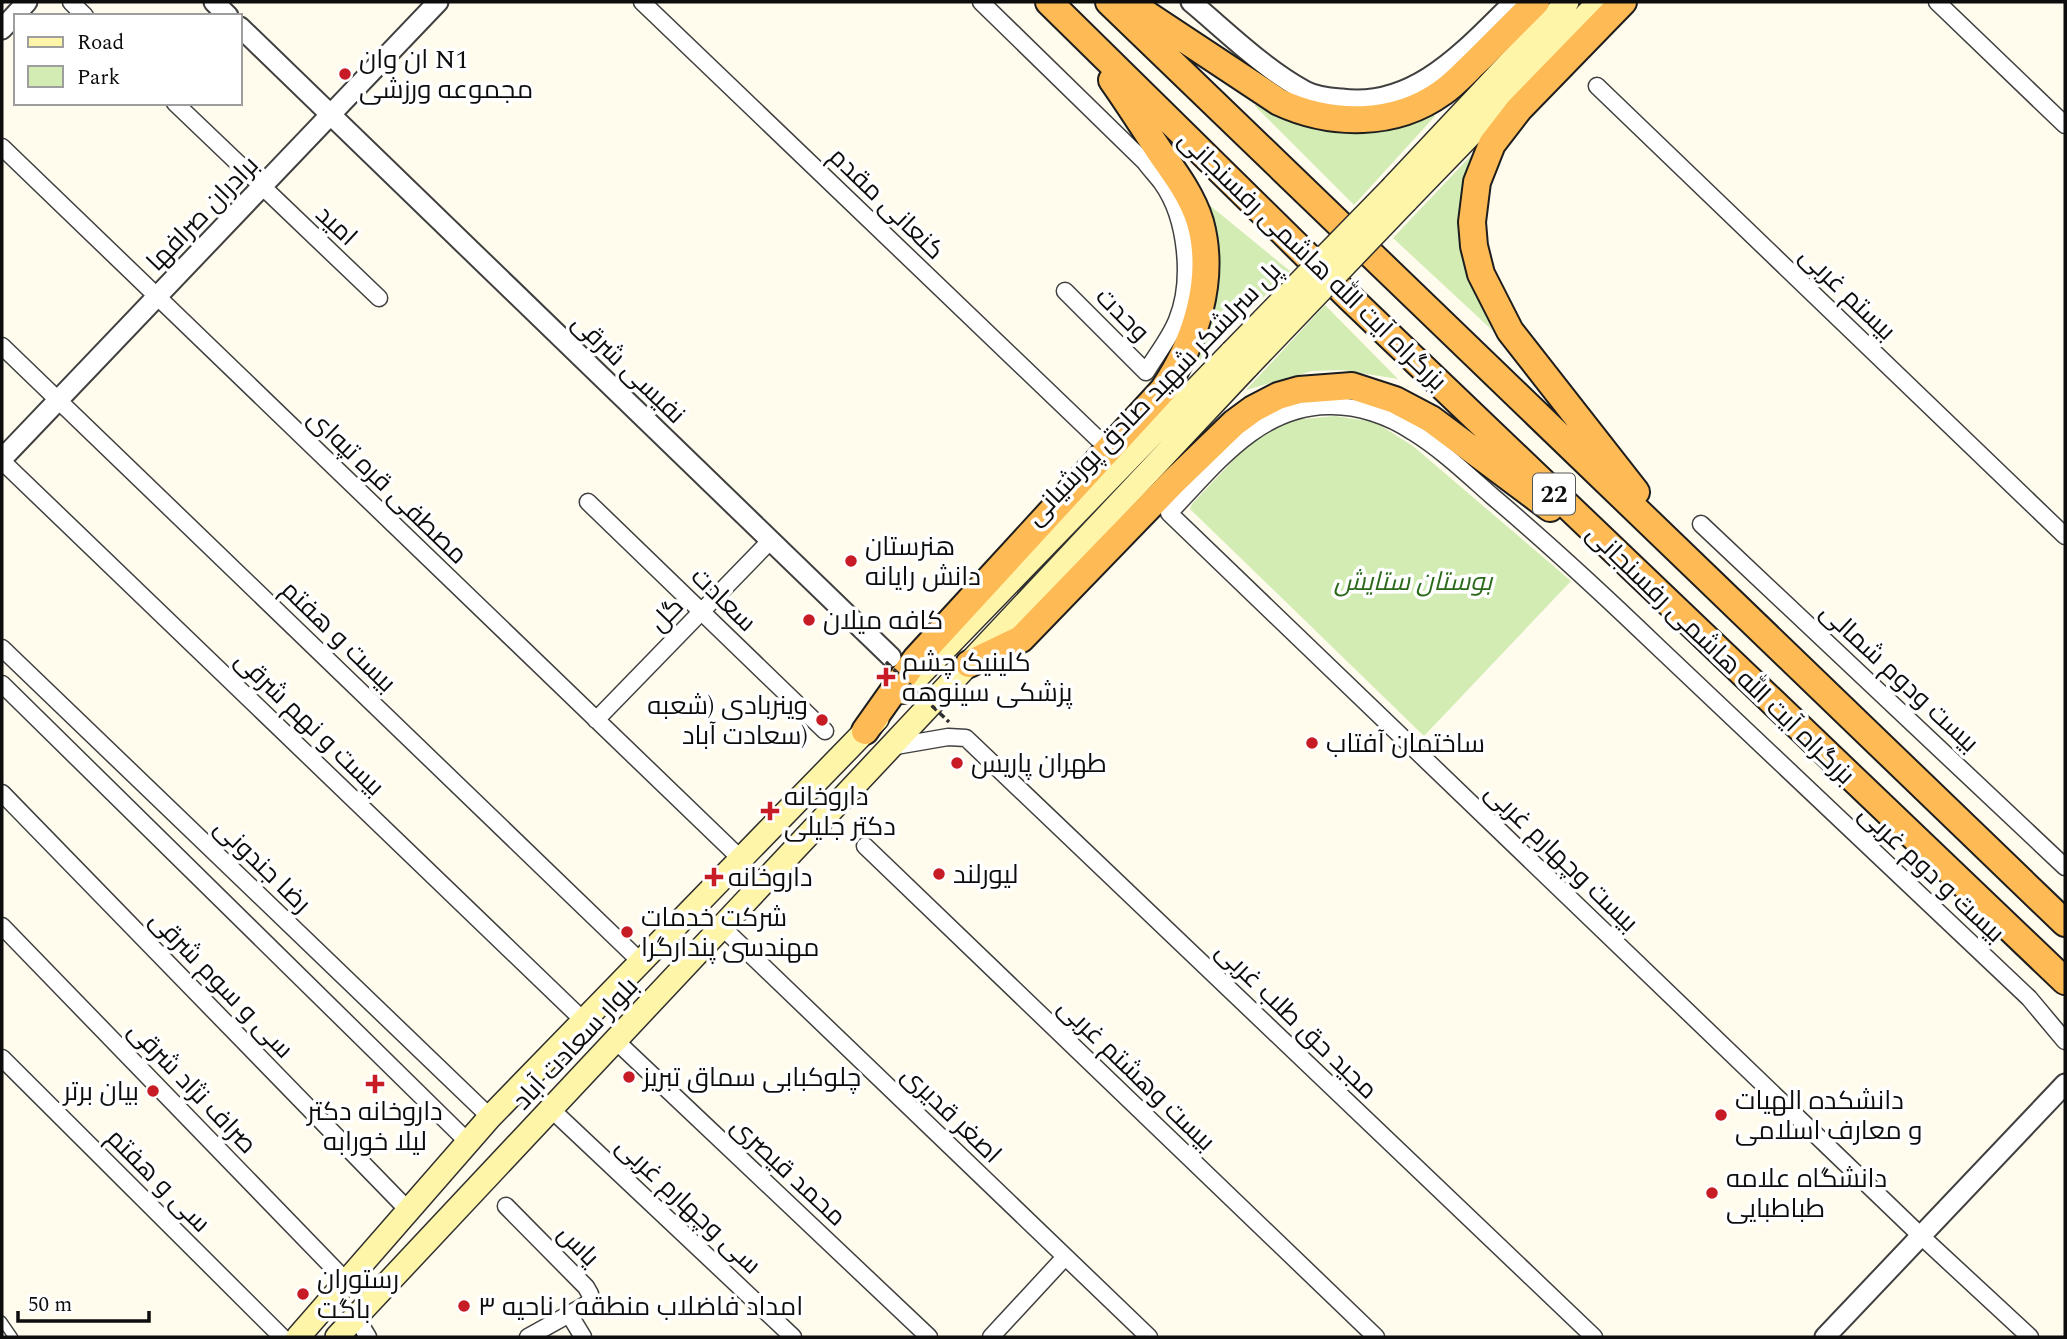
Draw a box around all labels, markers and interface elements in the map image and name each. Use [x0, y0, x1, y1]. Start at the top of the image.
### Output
legend [14, 14, 242, 105]
text: Road [77, 27, 124, 59]
place label: ان وان N1 مجموعه ورزشی [359, 40, 533, 110]
text: Park [77, 62, 121, 94]
marker: ان وان N1 مجموعه ورزشی [337, 66, 353, 82]
street label: بزرگراه آیت الله هاشمی رفسنجانی [1169, 121, 1456, 400]
street label: کنعانی مقدم [819, 138, 953, 270]
street label: برادران صرافها [137, 147, 268, 281]
street label: امید [306, 196, 367, 256]
street label: بیستم غربی [1790, 237, 1905, 350]
street label: پل سرلشکر شهید صادق پورشیانی [1016, 252, 1291, 535]
street label: وحدت [1086, 278, 1159, 351]
street label: نفیسی شرقی [562, 304, 695, 434]
street label: مصطفی قره تپه‌ای [298, 400, 477, 574]
road number: 22 [1533, 474, 1575, 514]
street label: بزرگراه آیت الله هاشمی رفسنجانی [1577, 515, 1864, 794]
place label: هنرستان دانش رایانه [865, 527, 981, 597]
marker: هنرستان دانش رایانه [843, 553, 859, 569]
street label: سعادت [681, 558, 766, 641]
park label: بوستان ستایش [1334, 562, 1494, 602]
street label: بیست و هفتم [271, 571, 405, 702]
street label: گل [640, 588, 694, 641]
street label: بیست ودوم شمالی [1811, 593, 1988, 762]
place label: کافه میلان [823, 601, 943, 641]
marker: کافه میلان [801, 612, 817, 628]
street label: بیست و نهم شرقی [225, 641, 394, 806]
place label: کلینیک چشم پزشکی سینوهه [902, 643, 1072, 713]
marker: کلینیک چشم پزشکی سینوهه [876, 667, 896, 687]
place label: وینربادی (شعبه سعادت آباد) [647, 686, 808, 756]
marker: وینربادی (شعبه سعادت آباد) [814, 712, 830, 728]
place label: ساختمان آفتاب [1326, 724, 1485, 764]
marker: ساختمان آفتاب [1304, 735, 1320, 751]
place label: طهران پاریس [971, 744, 1107, 784]
marker: طهران پاریس [949, 755, 965, 771]
street label: بیست وچهارم غربی [1475, 774, 1647, 942]
place label: داروخانه دکتر جلیلی [784, 777, 896, 847]
street label: بیست و دوم غربی [1849, 795, 2014, 952]
marker: داروخانه دکتر جلیلی [762, 803, 778, 819]
street label: رضا جندونی [204, 809, 320, 923]
place label: لیورلند [953, 855, 1018, 895]
place label: داروخانه [728, 858, 813, 898]
marker: لیورلند [931, 866, 947, 882]
marker: داروخانه [706, 869, 722, 885]
place label: شرکت خدمات مهندسى پندارگرا [641, 898, 820, 968]
street label: سی و سوم شرقی [140, 901, 303, 1068]
marker: شرکت خدمات مهندسى پندارگرا [619, 924, 635, 940]
street label: مجید حق طلب غربی [1206, 932, 1387, 1109]
street label: بلوار سعادت آباد [503, 968, 648, 1119]
street label: بیست وهشتم غربی [1048, 989, 1224, 1161]
street label: صراف‌ نژاد شرقی [118, 1012, 266, 1163]
street label: اصغر قدیری [892, 1056, 1011, 1173]
place label: چلوکبابی سماق تبریز [641, 1058, 861, 1098]
marker: چلوکبابی سماق تبریز [621, 1069, 637, 1085]
place label: بیان برتر [61, 1072, 139, 1112]
marker: داروخانه دکتر لیلا خورابه [367, 1076, 383, 1092]
place label: دانشکده الهیات و معارف اسلامی [1735, 1081, 1922, 1151]
marker: بیان برتر [145, 1083, 161, 1099]
place label: داروخانه دکتر لیلا خورابه [305, 1092, 443, 1162]
street label: محمد قیصری [721, 1107, 855, 1236]
marker: دانشکده الهیات و معارف اسلامی [1713, 1107, 1729, 1123]
street label: سی و هفتم [97, 1119, 220, 1242]
street label: سی وچهارم غربی [606, 1127, 770, 1284]
place label: دانشگاه علامه طباطبایی [1726, 1159, 1887, 1229]
marker: دانشگاه علامه طباطبایی [1704, 1185, 1720, 1201]
street label: یاس [548, 1215, 609, 1276]
place label: رستوران باگت [317, 1260, 399, 1330]
scale bar [18, 1280, 149, 1324]
marker: رستوران باگت [295, 1286, 311, 1302]
place label: امداد فاضلاب منطقه ۱ ناحیه ۳ [478, 1287, 803, 1327]
text: 50 m [28, 1289, 72, 1321]
marker: امداد فاضلاب منطقه ۱ ناحیه ۳ [456, 1298, 472, 1314]

